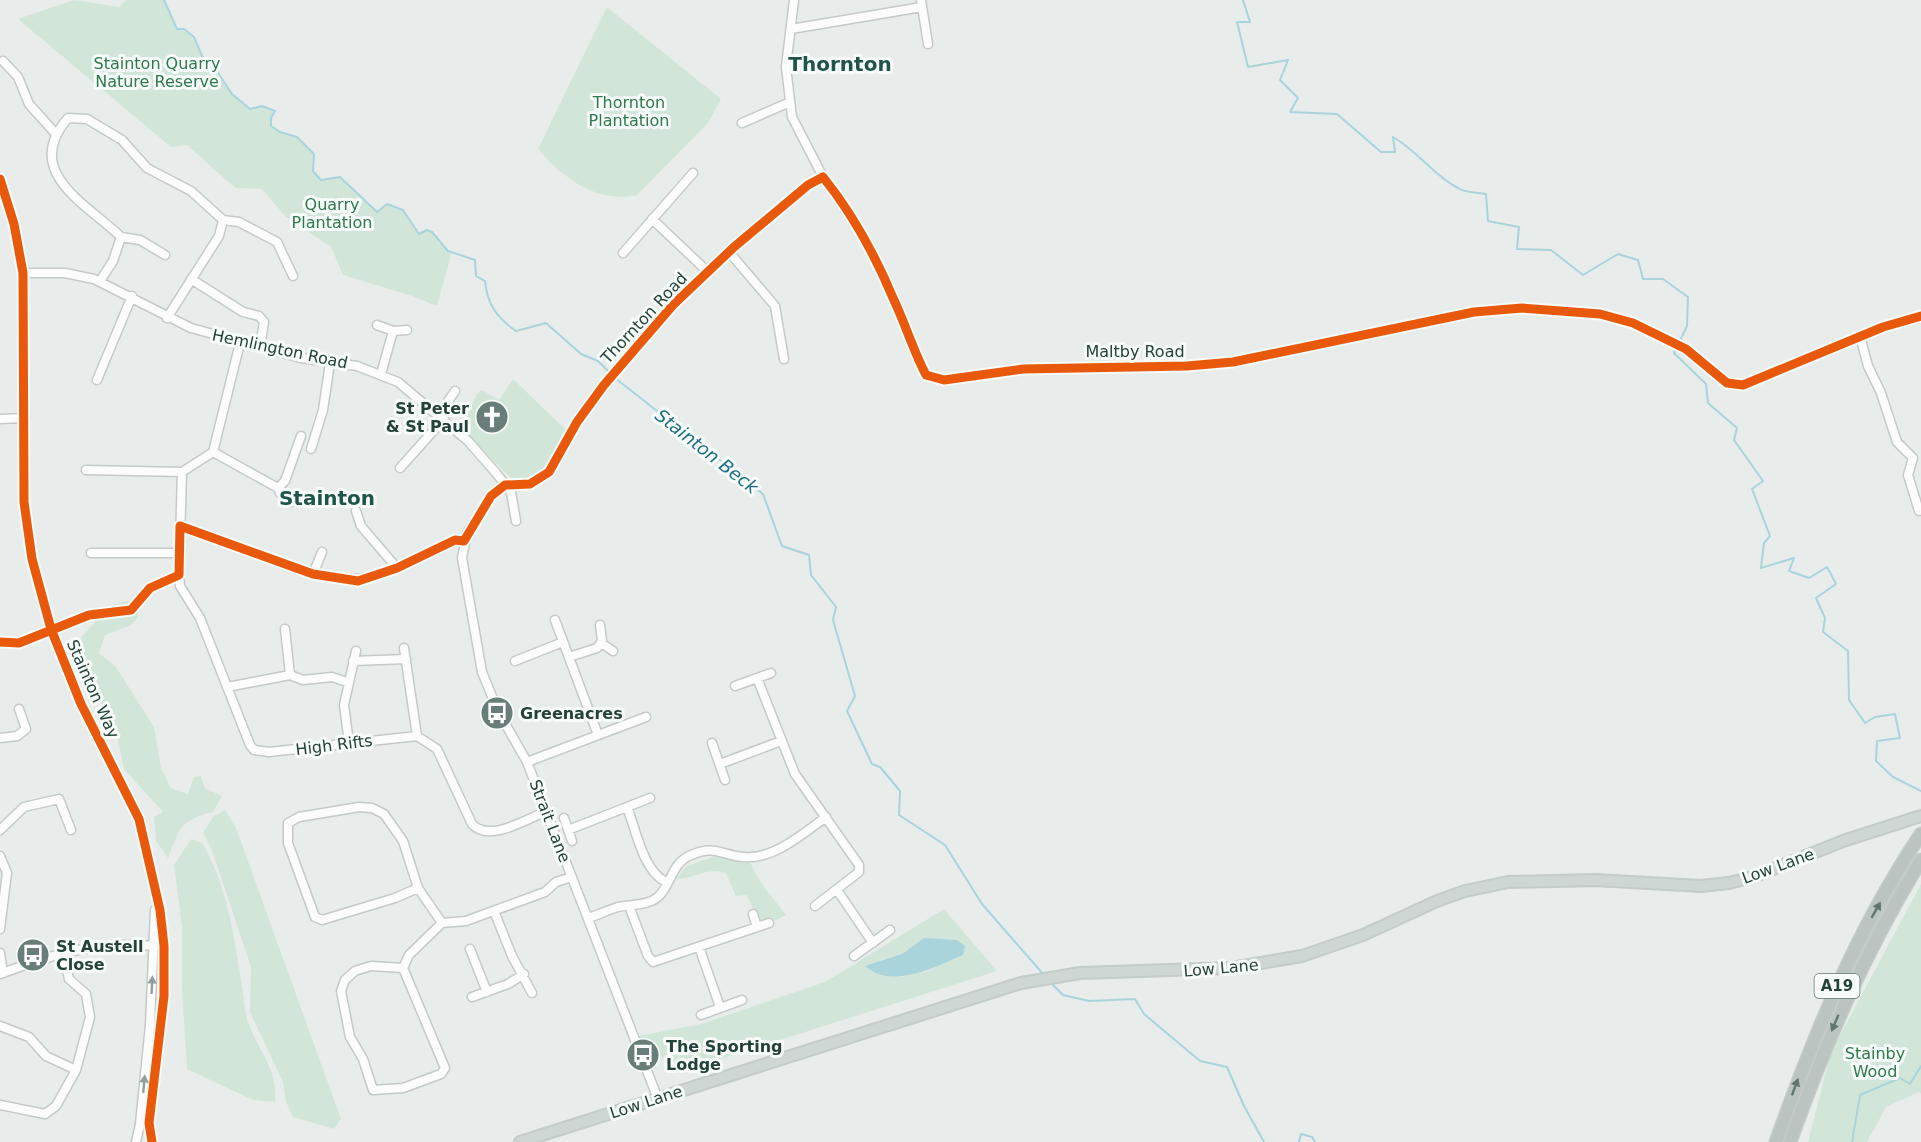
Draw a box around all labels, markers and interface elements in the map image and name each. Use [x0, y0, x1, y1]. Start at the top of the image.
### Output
district label: Thornton [788, 52, 892, 76]
park label: Stainton Quarry Nature Reserve [94, 54, 221, 91]
park label: Thornton Plantation [589, 93, 669, 130]
park label: Quarry Plantation [292, 195, 372, 232]
street label: Thornton Road [596, 269, 691, 368]
street label: Hemlington Road [210, 325, 350, 373]
street label: Maltby Road [1085, 342, 1185, 361]
place label: St Peter & St Paul [386, 399, 469, 436]
church icon: St Peter & St Paul [474, 399, 510, 435]
water label: Stainton Beck [651, 404, 764, 499]
district label: Stainton [279, 486, 375, 510]
street label: Stainton Way [63, 637, 123, 741]
bus stop icon: Greenacres [479, 695, 515, 731]
place label: Greenacres [520, 704, 623, 723]
street label: High Rifts [294, 731, 374, 759]
street label: Strait Lane [525, 777, 575, 865]
street label: Low Lane [1739, 844, 1817, 888]
one-way arrow [1871, 901, 1881, 918]
bus stop icon: St Austell Close [15, 937, 51, 973]
place label: St Austell Close [56, 937, 144, 974]
street label: Low Lane [1183, 955, 1259, 981]
road number: A19 [1814, 974, 1860, 998]
one-way arrow [147, 976, 156, 995]
one-way arrow [1831, 1015, 1840, 1032]
bus stop icon: The Sporting Lodge [625, 1037, 661, 1073]
place label: The Sporting Lodge [666, 1037, 783, 1074]
park label: Stainby Wood [1845, 1044, 1905, 1081]
one-way arrow [139, 1075, 149, 1094]
one-way arrow [1791, 1078, 1801, 1096]
street label: Low Lane [607, 1081, 685, 1123]

